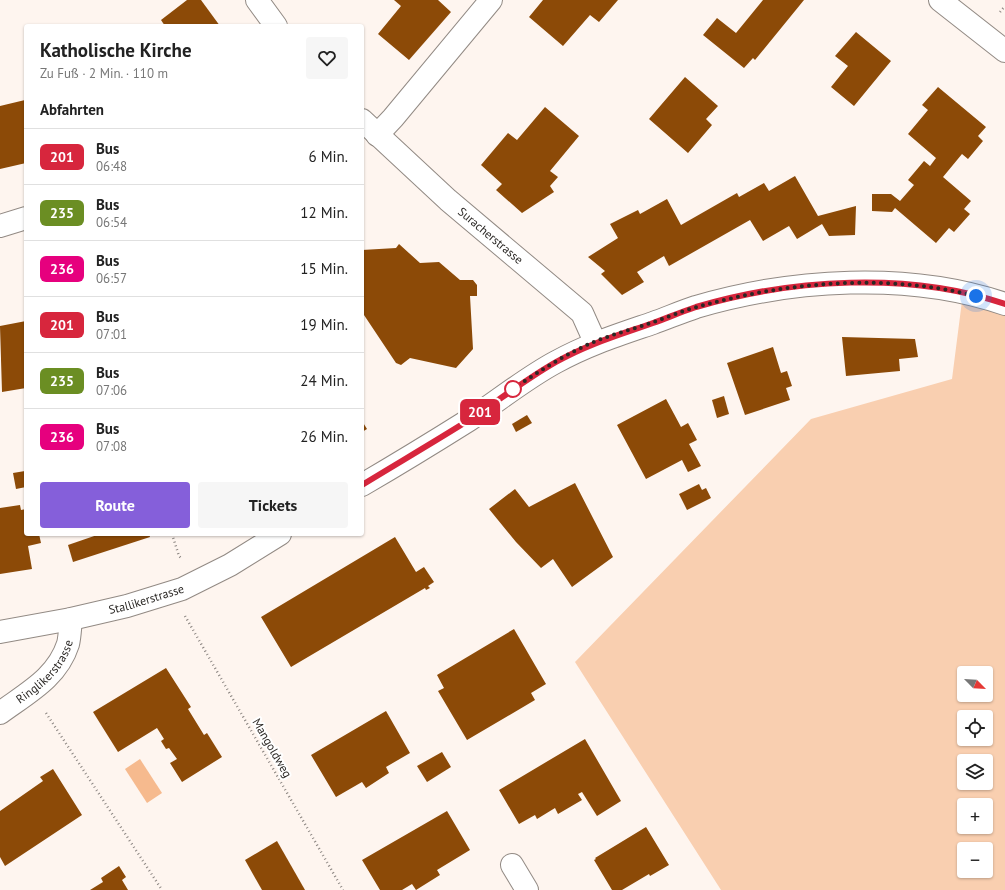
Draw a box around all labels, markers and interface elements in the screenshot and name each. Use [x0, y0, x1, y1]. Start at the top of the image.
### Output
button: heart [306, 37, 348, 79]
text: Katholische Kirche [40, 38, 192, 62]
text: Zu Fuß · 2 Min. · 110 m [40, 65, 168, 82]
text: Abfahrten [40, 100, 104, 119]
text: Bus [96, 139, 119, 158]
text: 6 Min. [309, 147, 348, 166]
text: 201 [50, 148, 74, 166]
text: 06:48 [96, 158, 127, 175]
text: Bus [96, 195, 119, 214]
text: 12 Min. [300, 203, 348, 222]
text: 235 [50, 204, 74, 222]
street label: Suracherstrasse [455, 204, 526, 267]
text: 06:54 [96, 214, 127, 231]
text: Bus [96, 251, 119, 270]
text: 15 Min. [300, 259, 348, 278]
text: 236 [50, 260, 74, 278]
text: 06:57 [96, 270, 127, 287]
your location [966, 286, 986, 306]
text: Bus [96, 307, 119, 326]
text: 19 Min. [300, 315, 348, 334]
text: 201 [50, 316, 74, 334]
text: 07:01 [96, 326, 127, 343]
text: Bus [96, 363, 119, 382]
text: 24 Min. [300, 371, 348, 390]
text: 235 [50, 372, 74, 390]
unlabelled marker [504, 380, 522, 398]
text: 07:06 [96, 382, 127, 399]
line badge: 201 [457, 399, 503, 425]
text: 201 [468, 403, 492, 421]
text: Bus [96, 419, 119, 438]
text: 26 Min. [300, 427, 348, 446]
text: 236 [50, 428, 74, 446]
text: 07:08 [96, 438, 127, 455]
button: Route [40, 482, 190, 528]
button: Tickets [198, 482, 348, 528]
street label: Stallikerstrasse [107, 581, 186, 617]
street label: Ringlikerstrasse [13, 638, 76, 706]
north arrow [957, 666, 993, 702]
map controls [957, 666, 993, 878]
button: locate [957, 710, 993, 746]
street label: Mangoldweg [249, 715, 295, 780]
button: layers [957, 754, 993, 790]
button: + [957, 798, 993, 834]
button: − [957, 842, 993, 878]

